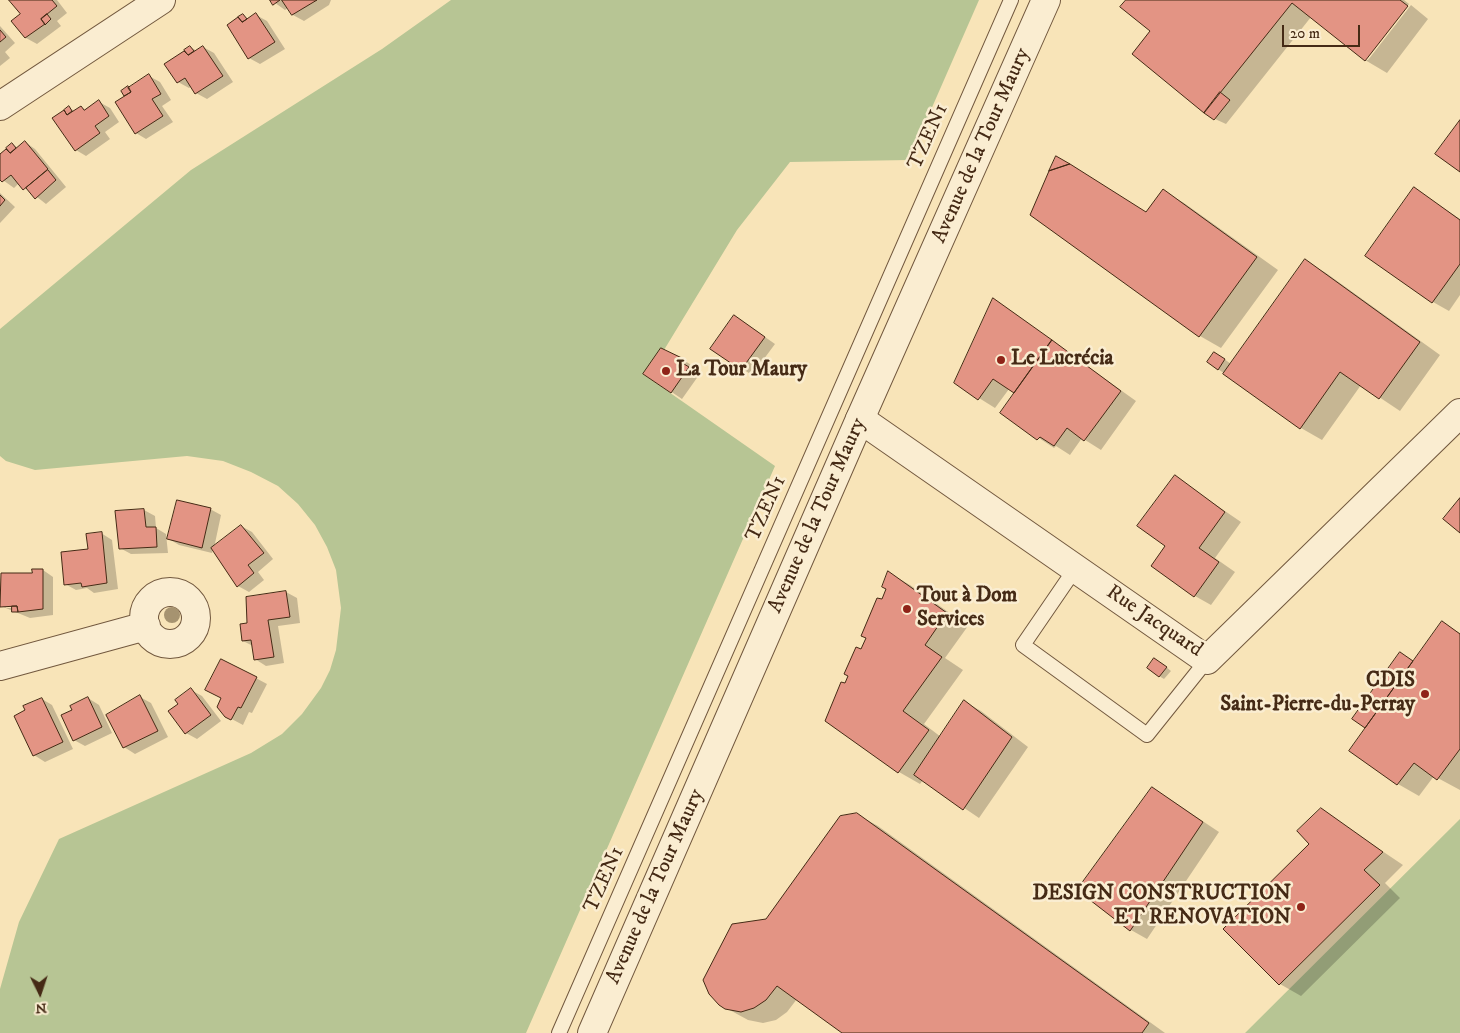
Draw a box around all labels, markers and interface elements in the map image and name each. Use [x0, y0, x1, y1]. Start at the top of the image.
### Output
scale bar [1285, 15, 1362, 47]
text: 20 m [1290, 24, 1320, 43]
street label: Avenue de la Tour Maury [928, 45, 1036, 247]
street label: TZEN1 [903, 100, 955, 174]
place label: Le Lucrécia [1011, 347, 1114, 373]
marker: Le Lucrécia [995, 354, 1007, 366]
place label: La Tour Maury [676, 358, 807, 384]
marker: La Tour Maury [660, 365, 672, 377]
street label: Avenue de la Tour Maury [764, 415, 872, 617]
street label: TZEN1 [741, 472, 793, 546]
street label: Rue Jacquard [1101, 581, 1207, 663]
place label: Tout à Dom Services [917, 584, 1017, 634]
marker: Tout à Dom Services [901, 603, 913, 615]
place label: CDIS Saint-Pierre-du-Perray [1220, 669, 1415, 719]
marker: CDIS Saint-Pierre-du-Perray [1419, 688, 1431, 700]
street label: Avenue de la Tour Maury [602, 786, 710, 988]
street label: TZEN1 [579, 843, 631, 917]
place label: DESIGN CONSTRUCTION ET RENOVATION [1032, 882, 1291, 932]
marker: DESIGN CONSTRUCTION ET RENOVATION [1295, 901, 1307, 913]
north arrow [15, 968, 65, 1018]
text: N [35, 999, 47, 1017]

